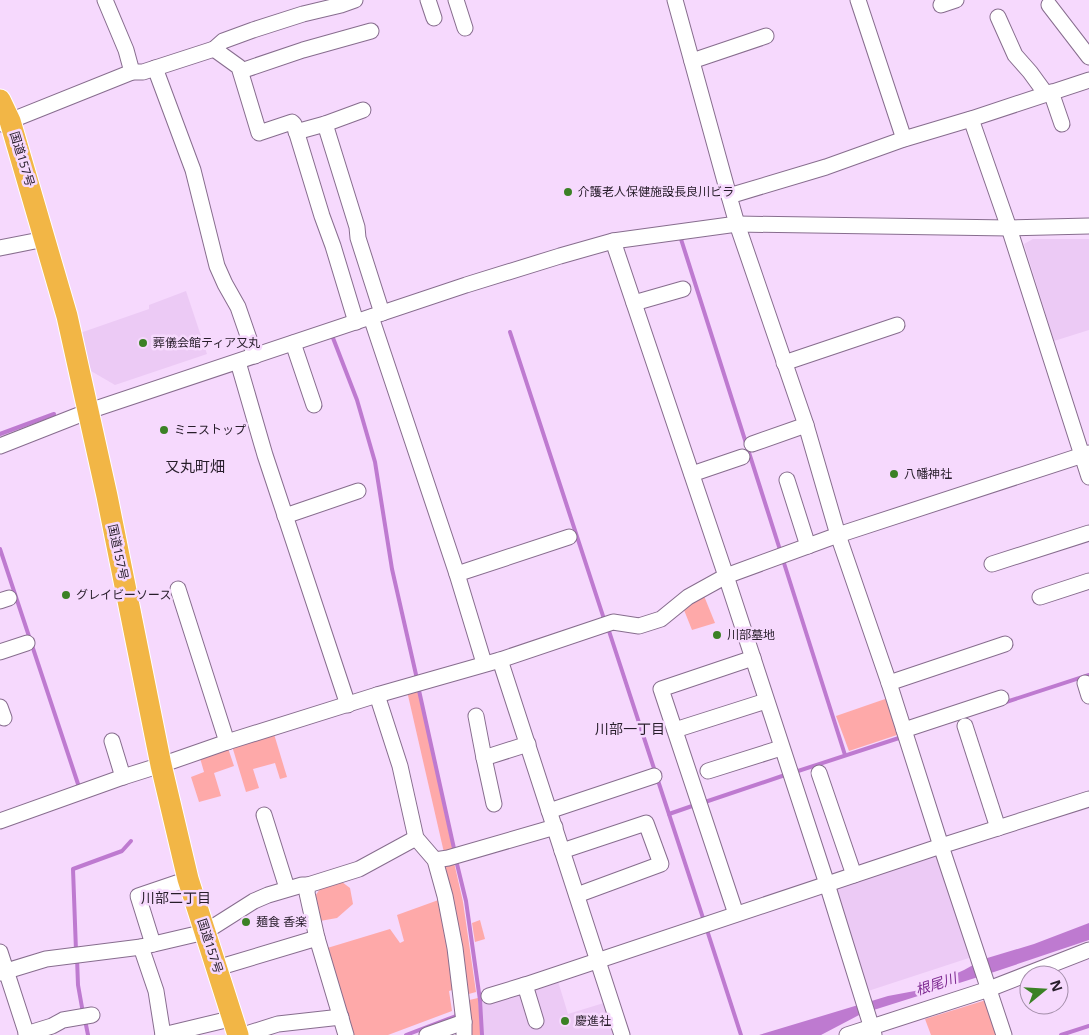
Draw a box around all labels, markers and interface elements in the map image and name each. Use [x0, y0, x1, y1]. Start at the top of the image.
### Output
street label: 国道157号 [6, 129, 39, 188]
place label: 介護老人保健施設長良川ビラ [578, 183, 734, 200]
marker: 介護老人保健施設長良川ビラ [562, 186, 574, 198]
place label: 葬儀会館ティア又丸 [153, 334, 260, 351]
marker: 葬儀会館ティア又丸 [137, 337, 149, 349]
place label: ミニストップ [174, 421, 246, 438]
marker: ミニストップ [158, 424, 170, 436]
district label: 又丸町畑 [165, 456, 225, 476]
place label: 八幡神社 [904, 465, 952, 482]
marker: 八幡神社 [888, 468, 900, 480]
street label: 国道157号 [104, 522, 133, 581]
place label: グレイビーソース [76, 586, 171, 603]
marker: グレイビーソース [60, 589, 72, 601]
place label: 川部墓地 [727, 626, 775, 643]
marker: 川部墓地 [711, 629, 723, 641]
district label: 川部一丁目 [595, 719, 665, 738]
district label: 川部二丁目 [141, 888, 211, 907]
place label: 麺食 香楽 [256, 913, 307, 930]
street label: 国道157号 [194, 916, 227, 975]
marker: 麺食 香楽 [240, 916, 252, 928]
north arrow [1019, 965, 1069, 1015]
water label: 根尾川 [913, 967, 961, 999]
text: N [1046, 977, 1068, 994]
place label: 慶進社 [575, 1012, 611, 1029]
marker: 慶進社 [559, 1015, 571, 1027]

